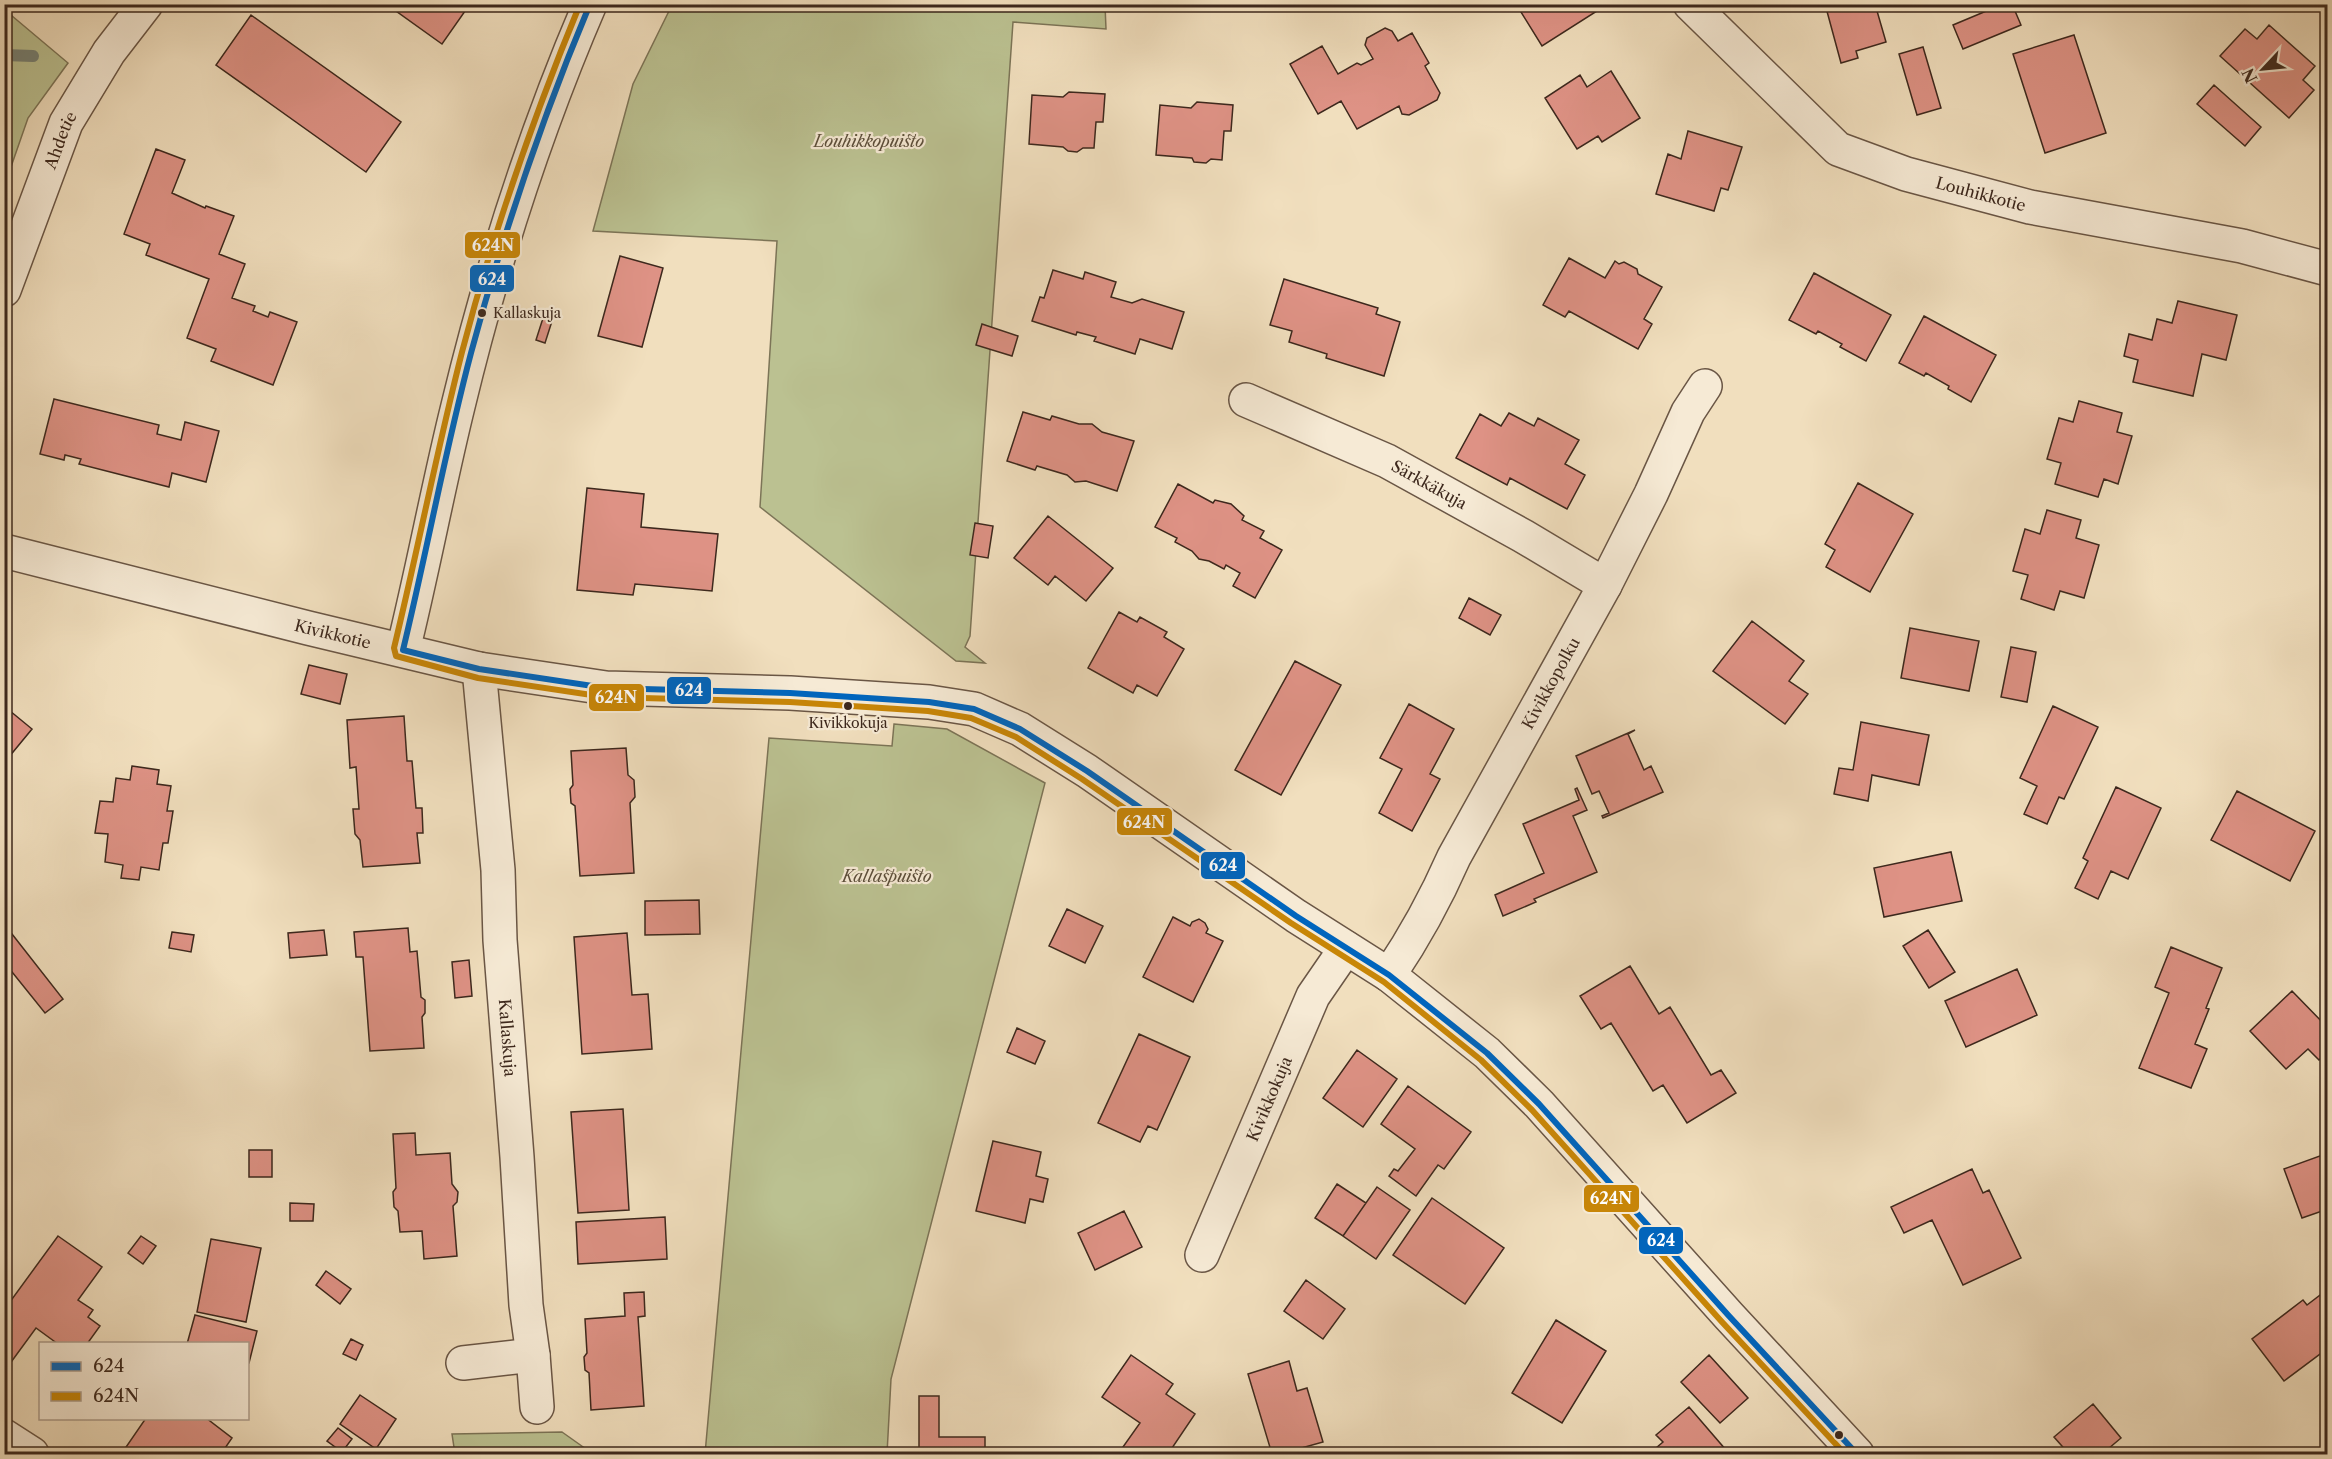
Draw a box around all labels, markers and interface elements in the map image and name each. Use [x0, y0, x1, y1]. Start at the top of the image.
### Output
north arrow [2233, 39, 2293, 99]
text: N [2237, 65, 2262, 86]
street label: Ahdetie [40, 108, 81, 173]
park label: Louhikkopuisto [812, 131, 924, 151]
street label: Louhikkotie [1934, 172, 2028, 215]
line badge: 624N [464, 231, 521, 259]
text: 624N [472, 235, 514, 255]
line badge: 624 [469, 264, 515, 293]
text: 624 [478, 269, 506, 289]
place label: Kallaskuja [493, 304, 562, 322]
marker: Kallaskuja [476, 307, 488, 319]
street label: Särkkäkuja [1388, 455, 1471, 514]
street label: Kivikkotie [292, 615, 373, 653]
street label: Kivikkopolku [1517, 633, 1584, 732]
line badge: 624 [666, 676, 712, 705]
text: 624 [675, 680, 703, 700]
line badge: 624N [588, 683, 645, 712]
text: 624N [595, 687, 637, 707]
marker: Kivikkokuja [842, 700, 854, 712]
place label: Kivikkokuja [808, 714, 888, 732]
line badge: 624N [1116, 807, 1173, 836]
text: 624N [1123, 812, 1165, 832]
line badge: 624 [1200, 851, 1246, 880]
text: 624 [1209, 855, 1237, 875]
park label: Kallaspuisto [840, 866, 932, 886]
street label: Kallaskuja [495, 998, 521, 1078]
street label: Kivikkokuja [1242, 1053, 1296, 1144]
line badge: 624N [1583, 1184, 1640, 1213]
text: 624N [1590, 1188, 1632, 1208]
line badge: 624 [1638, 1226, 1684, 1255]
text: 624 [1647, 1230, 1675, 1250]
legend [39, 1342, 249, 1420]
text: 624 [93, 1355, 124, 1377]
text: 624N [93, 1385, 139, 1407]
unlabelled marker [1833, 1429, 1845, 1441]

